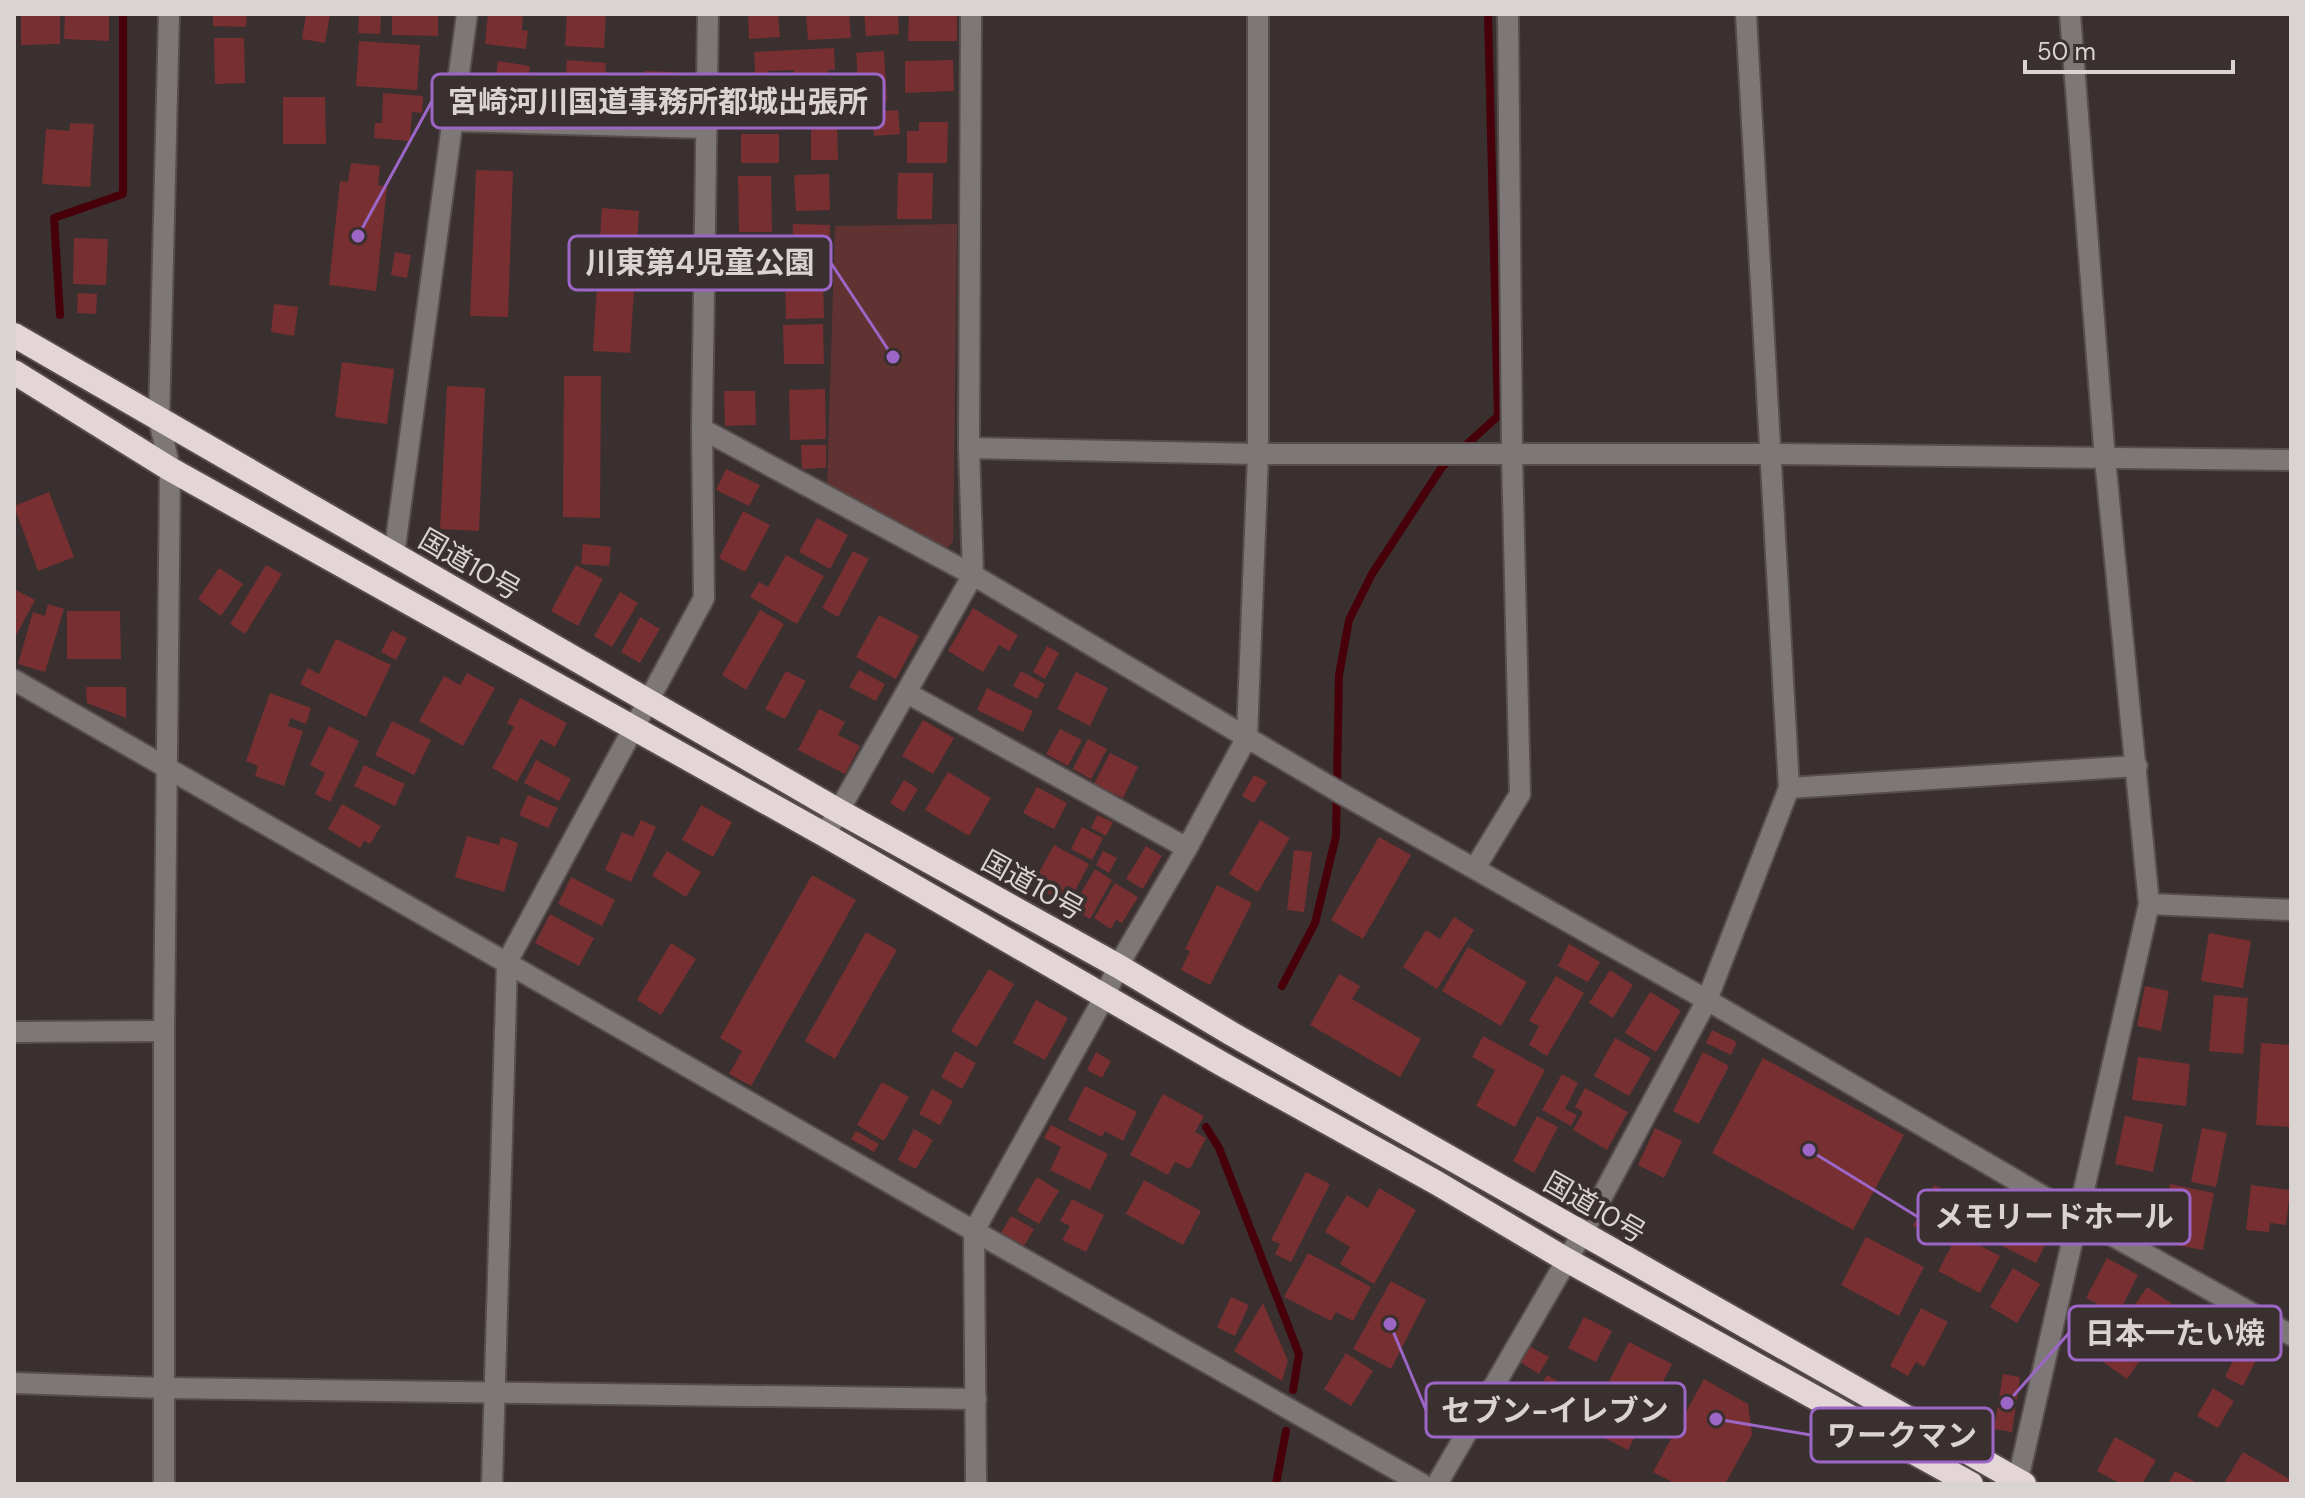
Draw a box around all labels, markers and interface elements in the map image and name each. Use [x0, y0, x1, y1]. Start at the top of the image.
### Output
scale bar [2025, 24, 2233, 74]
text: 50 m [2037, 36, 2096, 67]
callout: 宮崎河川国道事務所都城出張所 [432, 74, 884, 128]
text: 宮崎河川国道事務所都城出張所 [448, 82, 868, 121]
callout: 川東第4児童公園 [569, 236, 831, 290]
text: 川東第4児童公園 [585, 243, 815, 282]
street label: 国道10号 [412, 520, 527, 608]
street label: 国道10号 [975, 842, 1091, 929]
street label: 国道10号 [1537, 1163, 1652, 1251]
callout: メモリードホール [1918, 1190, 2190, 1244]
text: メモリードホール [1934, 1197, 2174, 1236]
callout: 日本一たい焼 [2069, 1306, 2281, 1360]
text: 日本一たい焼 [2085, 1314, 2265, 1353]
callout: セブン-イレブン [1426, 1383, 1685, 1437]
text: セブン-イレブン [1441, 1391, 1669, 1430]
callout: ワークマン [1811, 1408, 1993, 1462]
text: ワークマン [1827, 1416, 1977, 1455]

